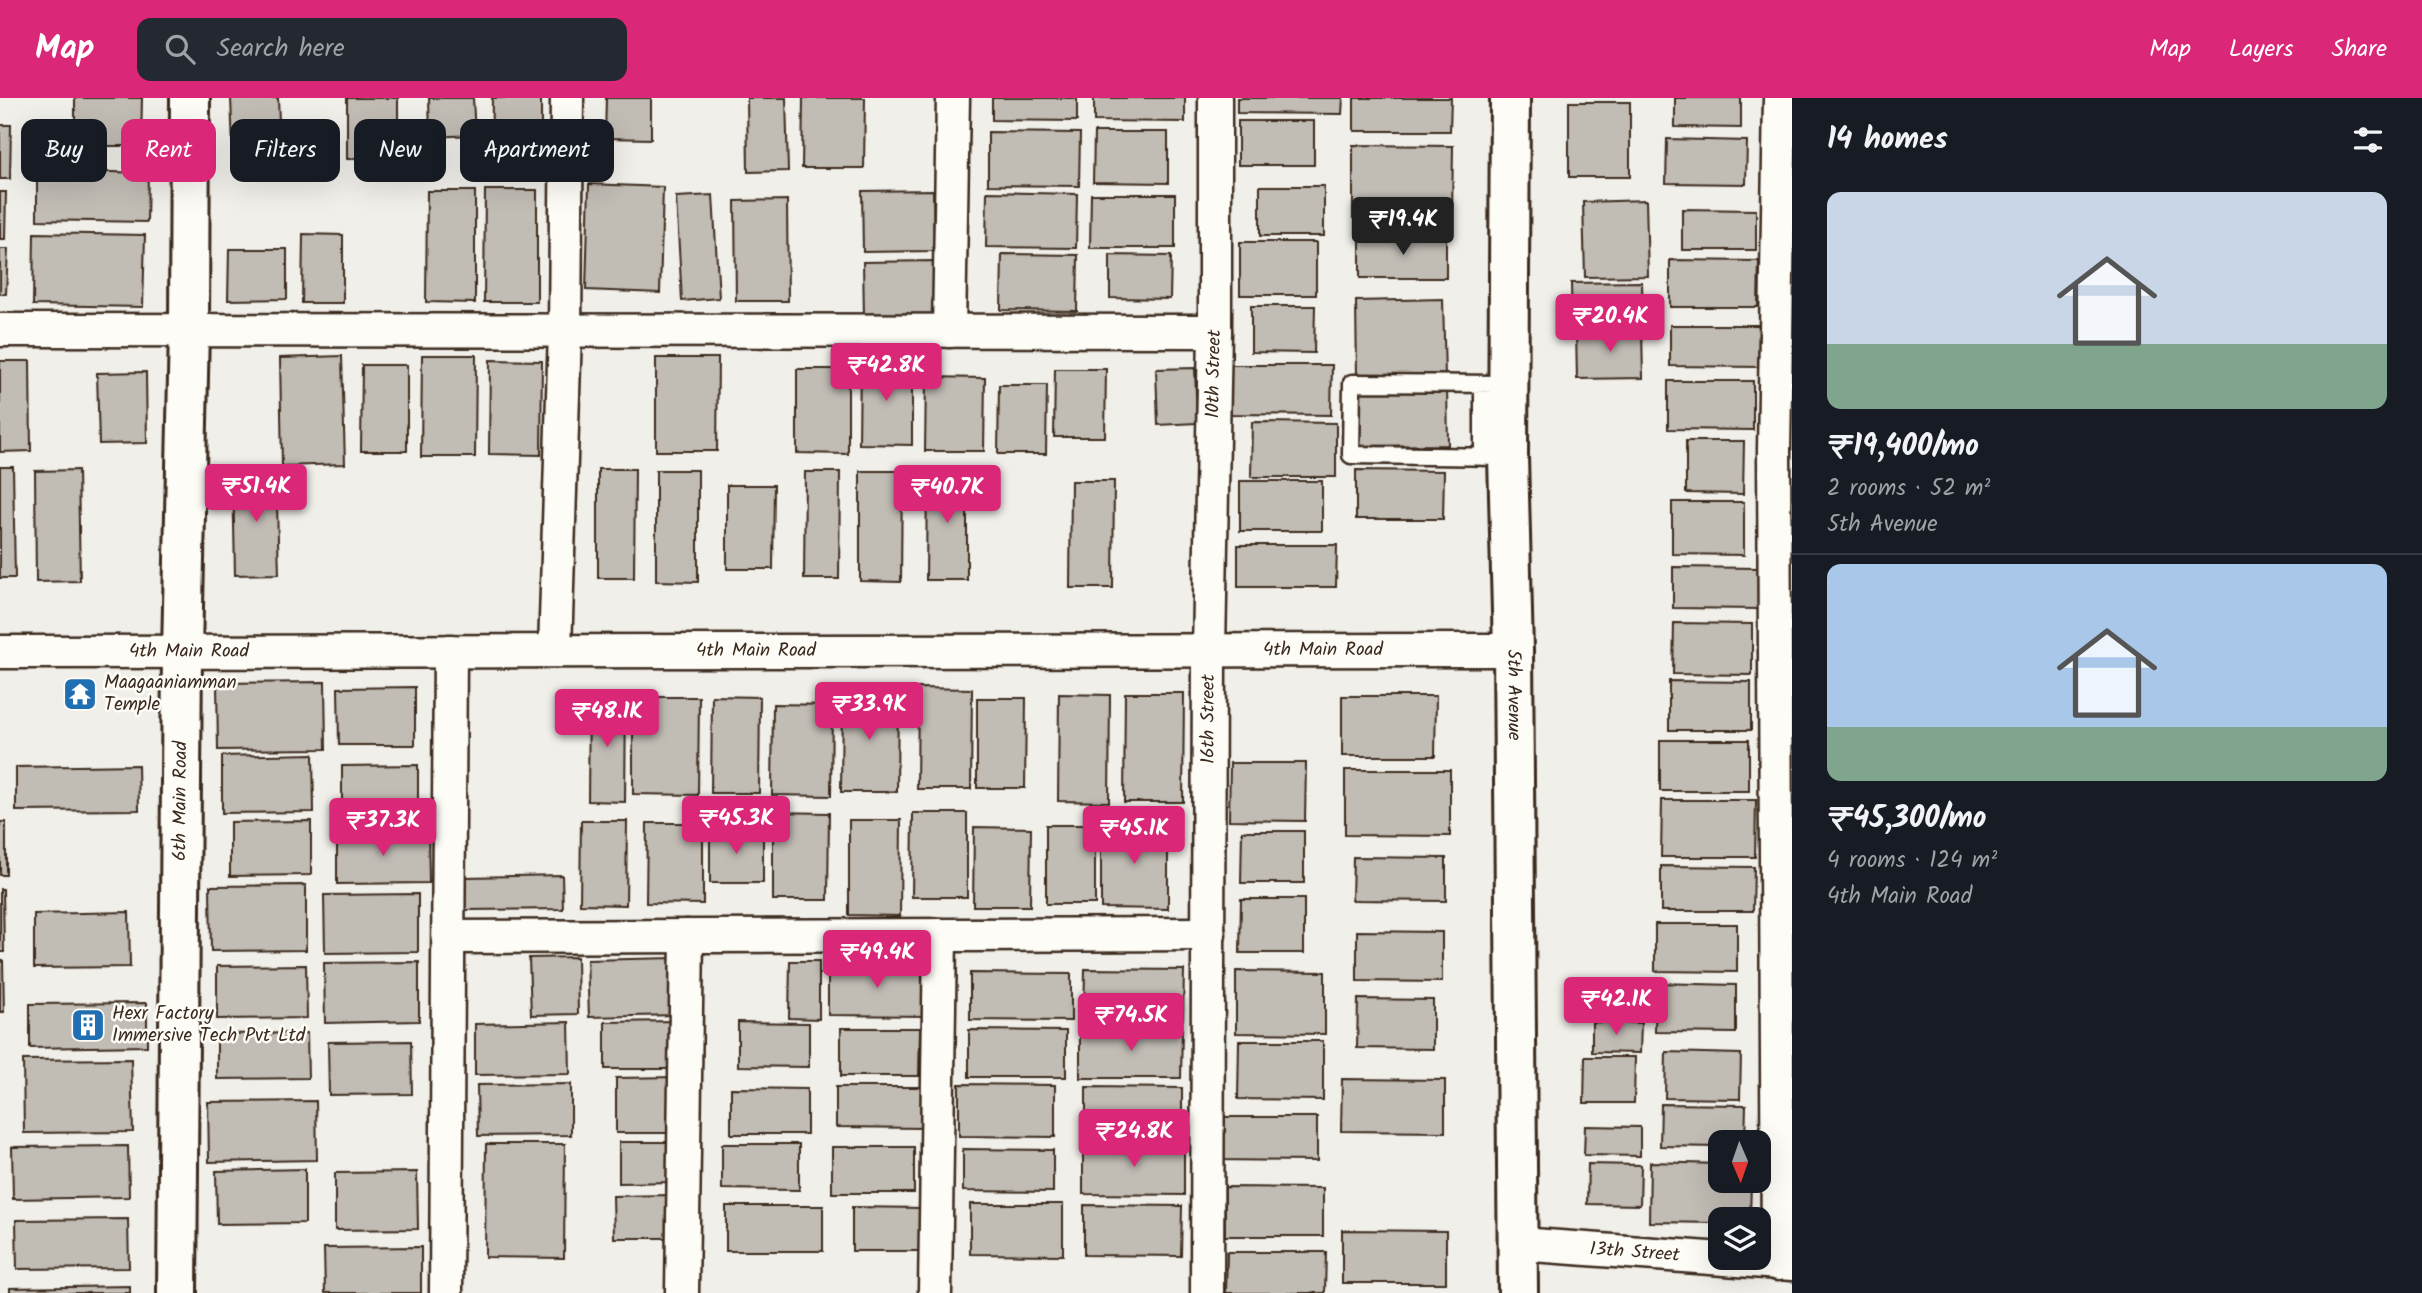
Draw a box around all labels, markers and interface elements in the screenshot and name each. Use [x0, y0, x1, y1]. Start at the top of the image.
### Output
search box [137, 18, 627, 81]
text: Map [35, 23, 95, 76]
text: Search here [217, 28, 345, 70]
icon: search [161, 30, 199, 68]
text: Map [2149, 30, 2191, 69]
text: Layers [2229, 30, 2293, 69]
text: Share [2331, 30, 2387, 69]
text: 14 homes [1827, 116, 1948, 164]
chip: Buy [21, 119, 107, 182]
chip: Rent [121, 119, 216, 182]
chip: Filters [230, 119, 340, 182]
chip: New [354, 119, 446, 182]
chip: Apartment [460, 119, 614, 182]
icon: filters [2349, 121, 2387, 159]
pin: ₹19.4K [1346, 198, 1460, 257]
text: ₹19.4K [1368, 202, 1438, 238]
icon: home [2044, 238, 2170, 364]
pin: ₹20.4K [1553, 294, 1667, 354]
text: ₹20.4K [1571, 299, 1649, 335]
street label: 10th Street [1198, 329, 1230, 419]
pin: ₹42.8K [829, 344, 943, 403]
text: ₹42.8K [847, 348, 925, 384]
text: ₹19,400/mo [1827, 423, 1979, 471]
pin: ₹51.4K [199, 464, 313, 524]
pin: ₹40.7K [890, 466, 1004, 525]
text: ₹51.4K [221, 469, 291, 505]
text: ₹40.7K [910, 470, 984, 506]
text: 2 rooms · 52 m² [1827, 471, 1990, 507]
text: 5th Avenue [1827, 507, 1938, 543]
icon: home [2044, 610, 2170, 736]
street label: 4th Main Road [1263, 635, 1384, 665]
street label: 4th Main Road [696, 636, 817, 666]
street label: 4th Main Road [129, 637, 250, 667]
street label: 5th Avenue [1498, 649, 1529, 741]
place label: Maagaaniamman Temple [104, 668, 237, 720]
street label: 16th Street [1194, 673, 1224, 764]
temple icon: Maagaaniamman Temple [61, 675, 99, 713]
pin: ₹33.9K [812, 682, 926, 742]
text: ₹33.9K [831, 687, 907, 723]
pin: ₹48.1K [550, 690, 664, 749]
text: ₹48.1K [571, 694, 643, 730]
street label: 6th Main Road [165, 740, 196, 861]
text: ₹45,300/mo [1827, 795, 1986, 843]
pin: ₹45.3K [679, 796, 793, 856]
pin: ₹37.3K [326, 798, 440, 858]
text: ₹45.3K [698, 801, 774, 837]
text: ₹37.3K [345, 803, 421, 839]
pin: ₹45.1K [1077, 806, 1191, 866]
text: ₹45.1K [1099, 811, 1169, 847]
text: 4 rooms · 124 m² [1827, 843, 1997, 879]
text: 4th Main Road [1827, 879, 1972, 915]
pin: ₹49.4K [820, 930, 934, 990]
text: ₹49.4K [839, 935, 915, 971]
pin: ₹42.1K [1559, 978, 1673, 1037]
text: ₹42.1K [1580, 982, 1652, 1018]
pin: ₹74.5K [1074, 993, 1188, 1053]
text: ₹74.5K [1094, 998, 1168, 1034]
place label: Hexr Factory Immersive Tech Pvt Ltd [112, 999, 306, 1051]
building icon: Hexr Factory Immersive Tech Pvt Ltd [69, 1006, 107, 1044]
pin: ₹24.8K [1077, 1110, 1191, 1169]
text: ₹24.8K [1095, 1114, 1173, 1150]
north arrow [1708, 1130, 1771, 1194]
map controls [1708, 1130, 1771, 1270]
button: layers [1708, 1207, 1771, 1270]
street label: 13th Street [1589, 1234, 1681, 1271]

